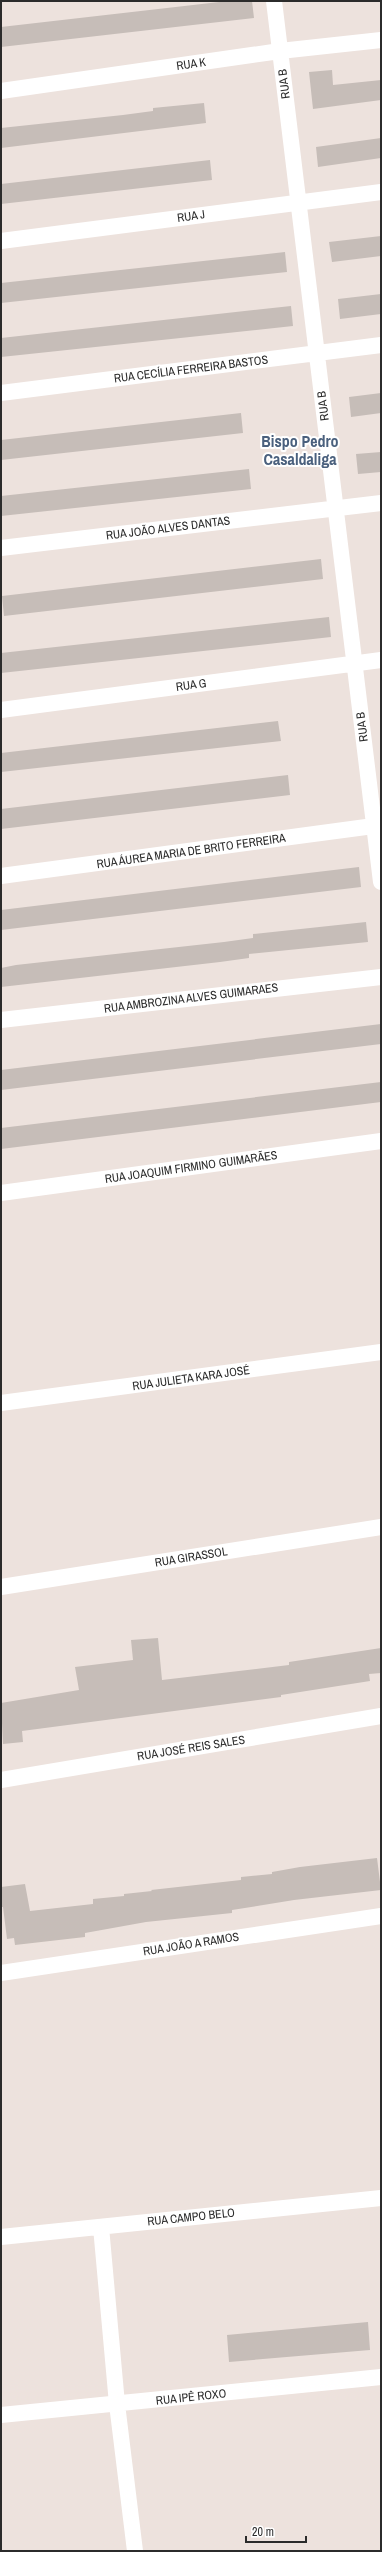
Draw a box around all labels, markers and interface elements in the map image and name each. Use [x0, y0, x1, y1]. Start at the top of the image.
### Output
street label: RUA K [175, 54, 207, 74]
street label: RUA B [274, 68, 294, 100]
street label: RUA J [176, 206, 206, 226]
street label: RUA CECÍLIA FERREIRA BASTOS [113, 352, 269, 386]
street label: RUA B [313, 390, 333, 422]
district label: Bispo Pedro Casaldaliga [261, 430, 339, 470]
street label: RUA JOÃO ALVES DANTAS [105, 512, 231, 544]
street label: RUA G [175, 675, 207, 695]
street label: RUA B [352, 711, 372, 743]
street label: RUA ÁUREA MARIA DE BRITO FERREIRA [95, 830, 287, 872]
street label: RUA AMBROZINA ALVES GUIMARAES [103, 979, 279, 1017]
street label: RUA JOAQUIM FIRMINO GUIMARÃES [104, 1147, 279, 1187]
street label: RUA JULIETA KARA JOSÉ [131, 1362, 251, 1394]
street label: RUA GIRASSOL [154, 1543, 229, 1571]
street label: RUA JOSÉ REIS SALES [136, 1732, 246, 1764]
street label: RUA JOÃO A RAMOS [142, 1928, 240, 1959]
street label: RUA CAMPO BELO [146, 2204, 236, 2230]
street label: RUA IPÊ ROXO [155, 2385, 227, 2409]
scale bar [246, 2518, 306, 2544]
text: 20 m [252, 2524, 274, 2540]

